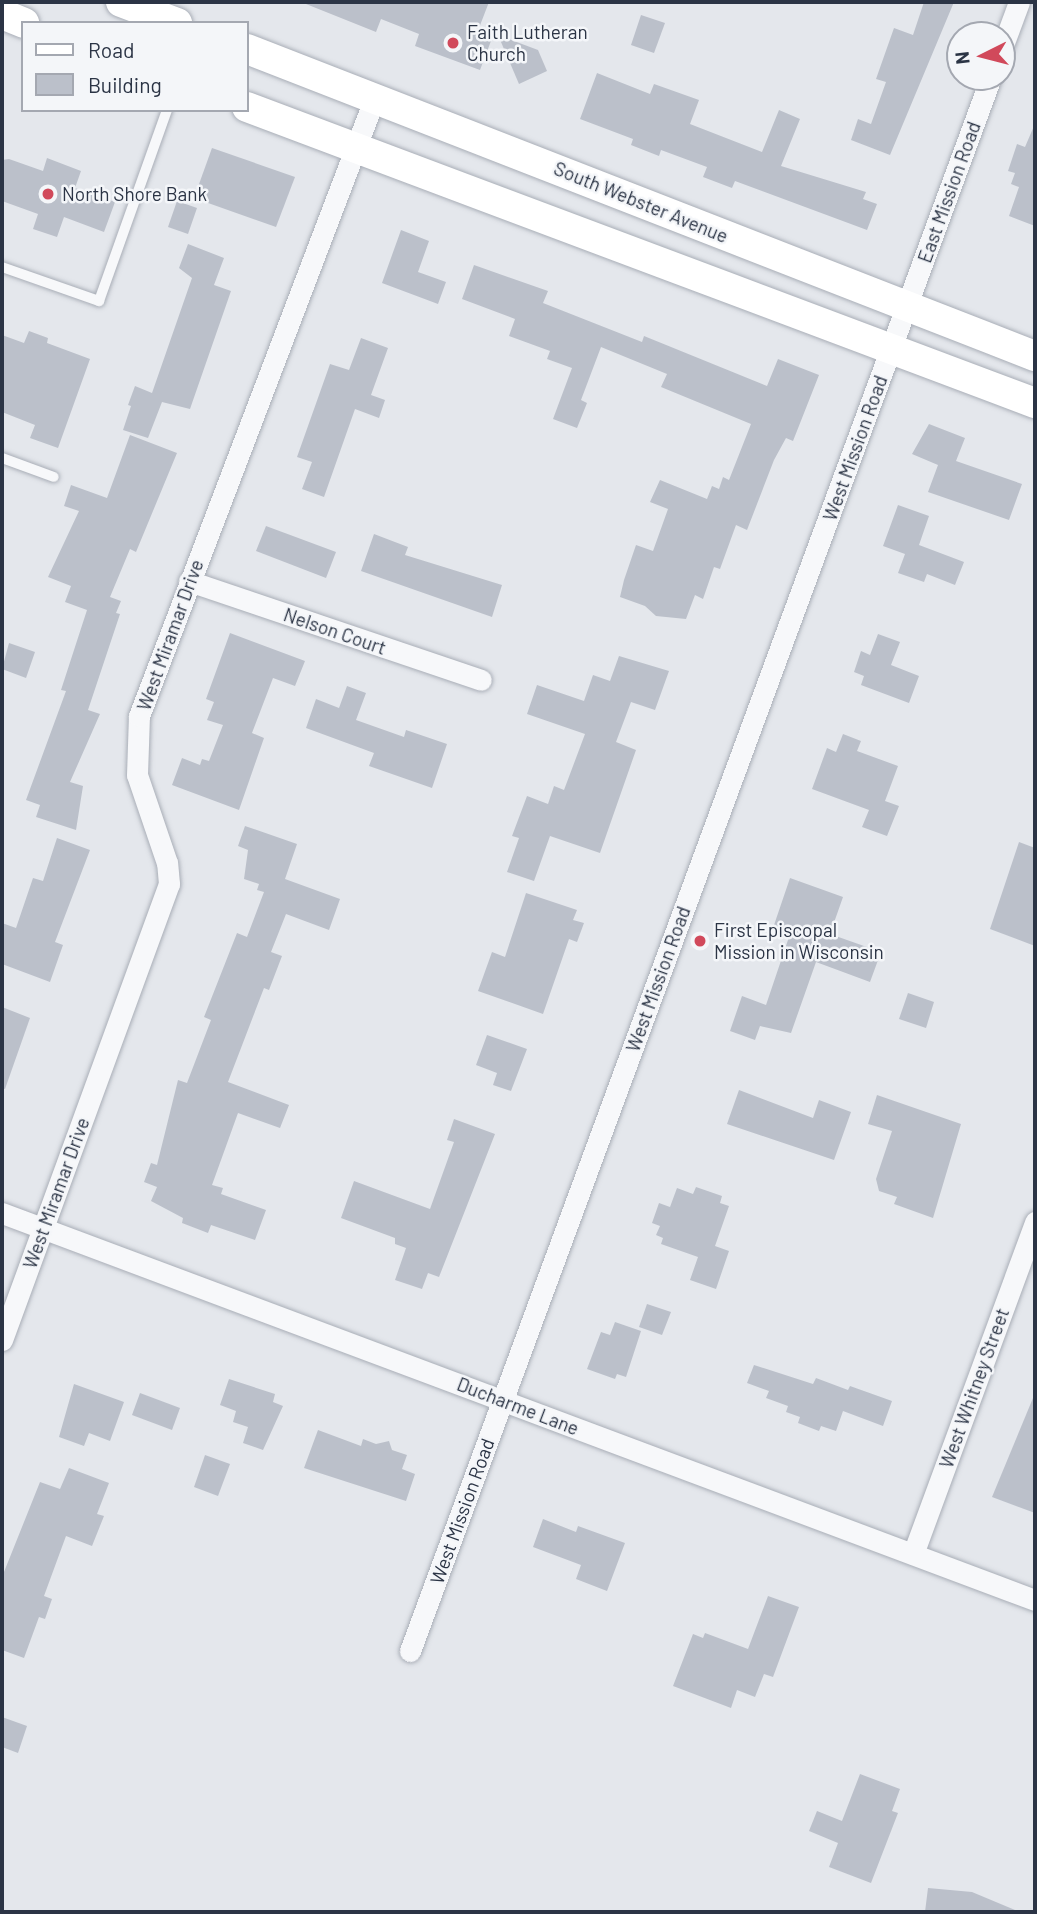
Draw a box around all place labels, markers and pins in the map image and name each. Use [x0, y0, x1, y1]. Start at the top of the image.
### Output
place label: Faith Lutheran Church [467, 21, 588, 65]
marker: Faith Lutheran Church [445, 35, 461, 51]
place label: North Shore Bank [62, 183, 207, 205]
marker: North Shore Bank [40, 186, 56, 202]
place label: First Episcopal Mission in Wisconsin [714, 919, 884, 963]
marker: First Episcopal Mission in Wisconsin [692, 933, 708, 949]

